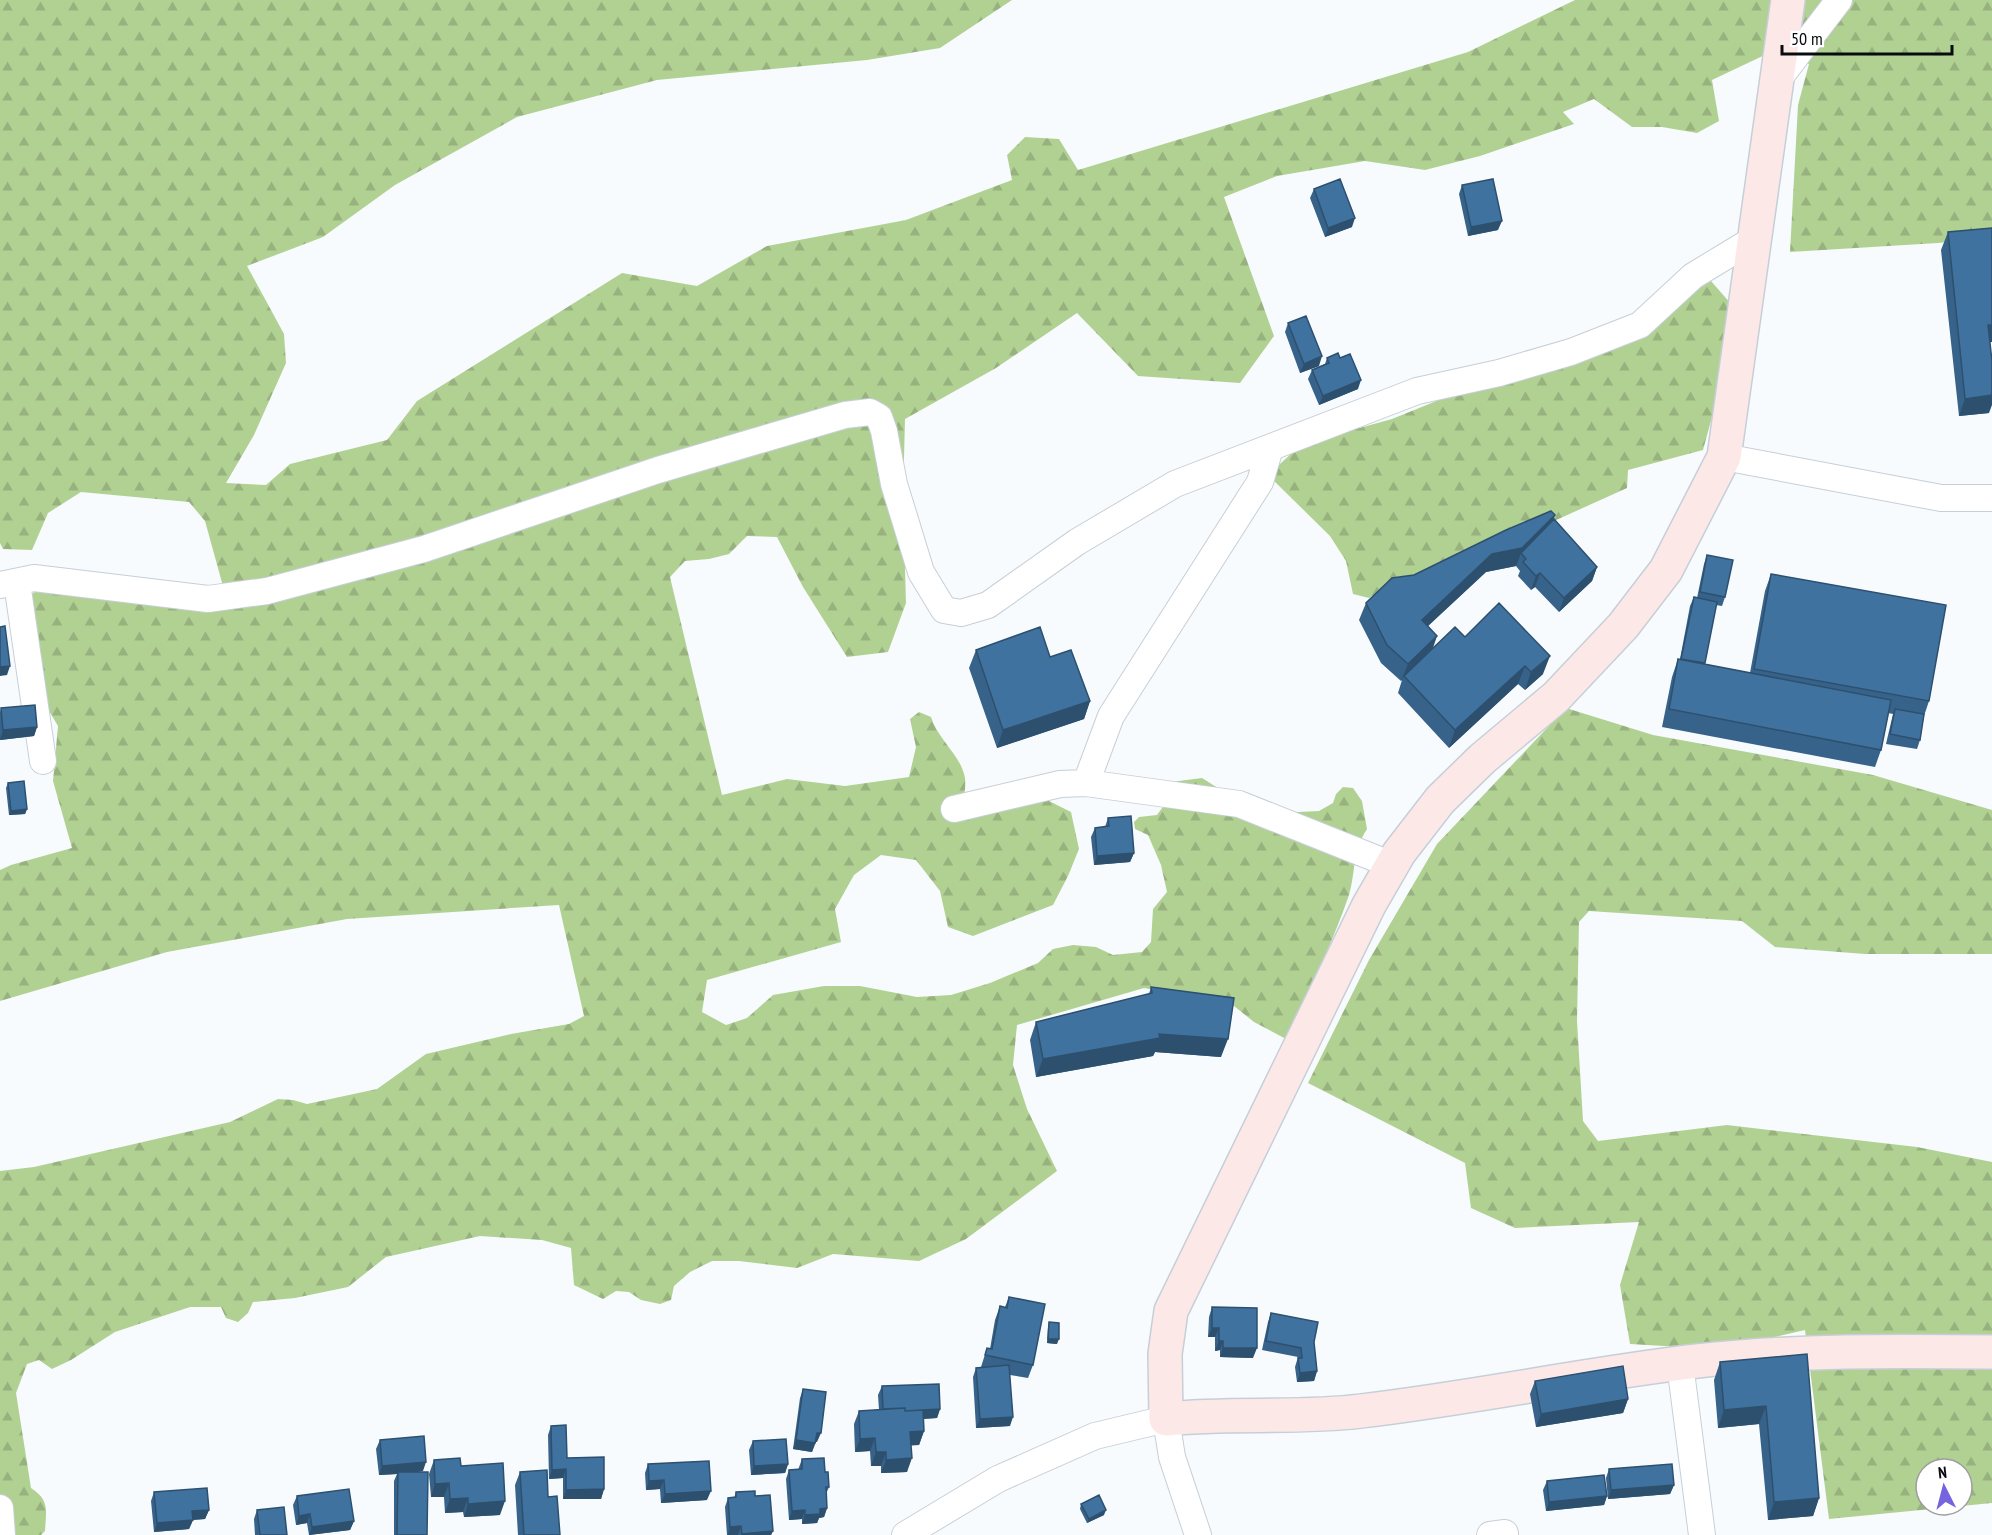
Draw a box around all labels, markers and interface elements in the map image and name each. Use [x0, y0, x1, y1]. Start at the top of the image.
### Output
scale bar [1782, 18, 1952, 56]
text: 50 m [1791, 27, 1823, 50]
north arrow [1914, 1457, 1974, 1517]
text: N [1937, 1462, 1948, 1482]

